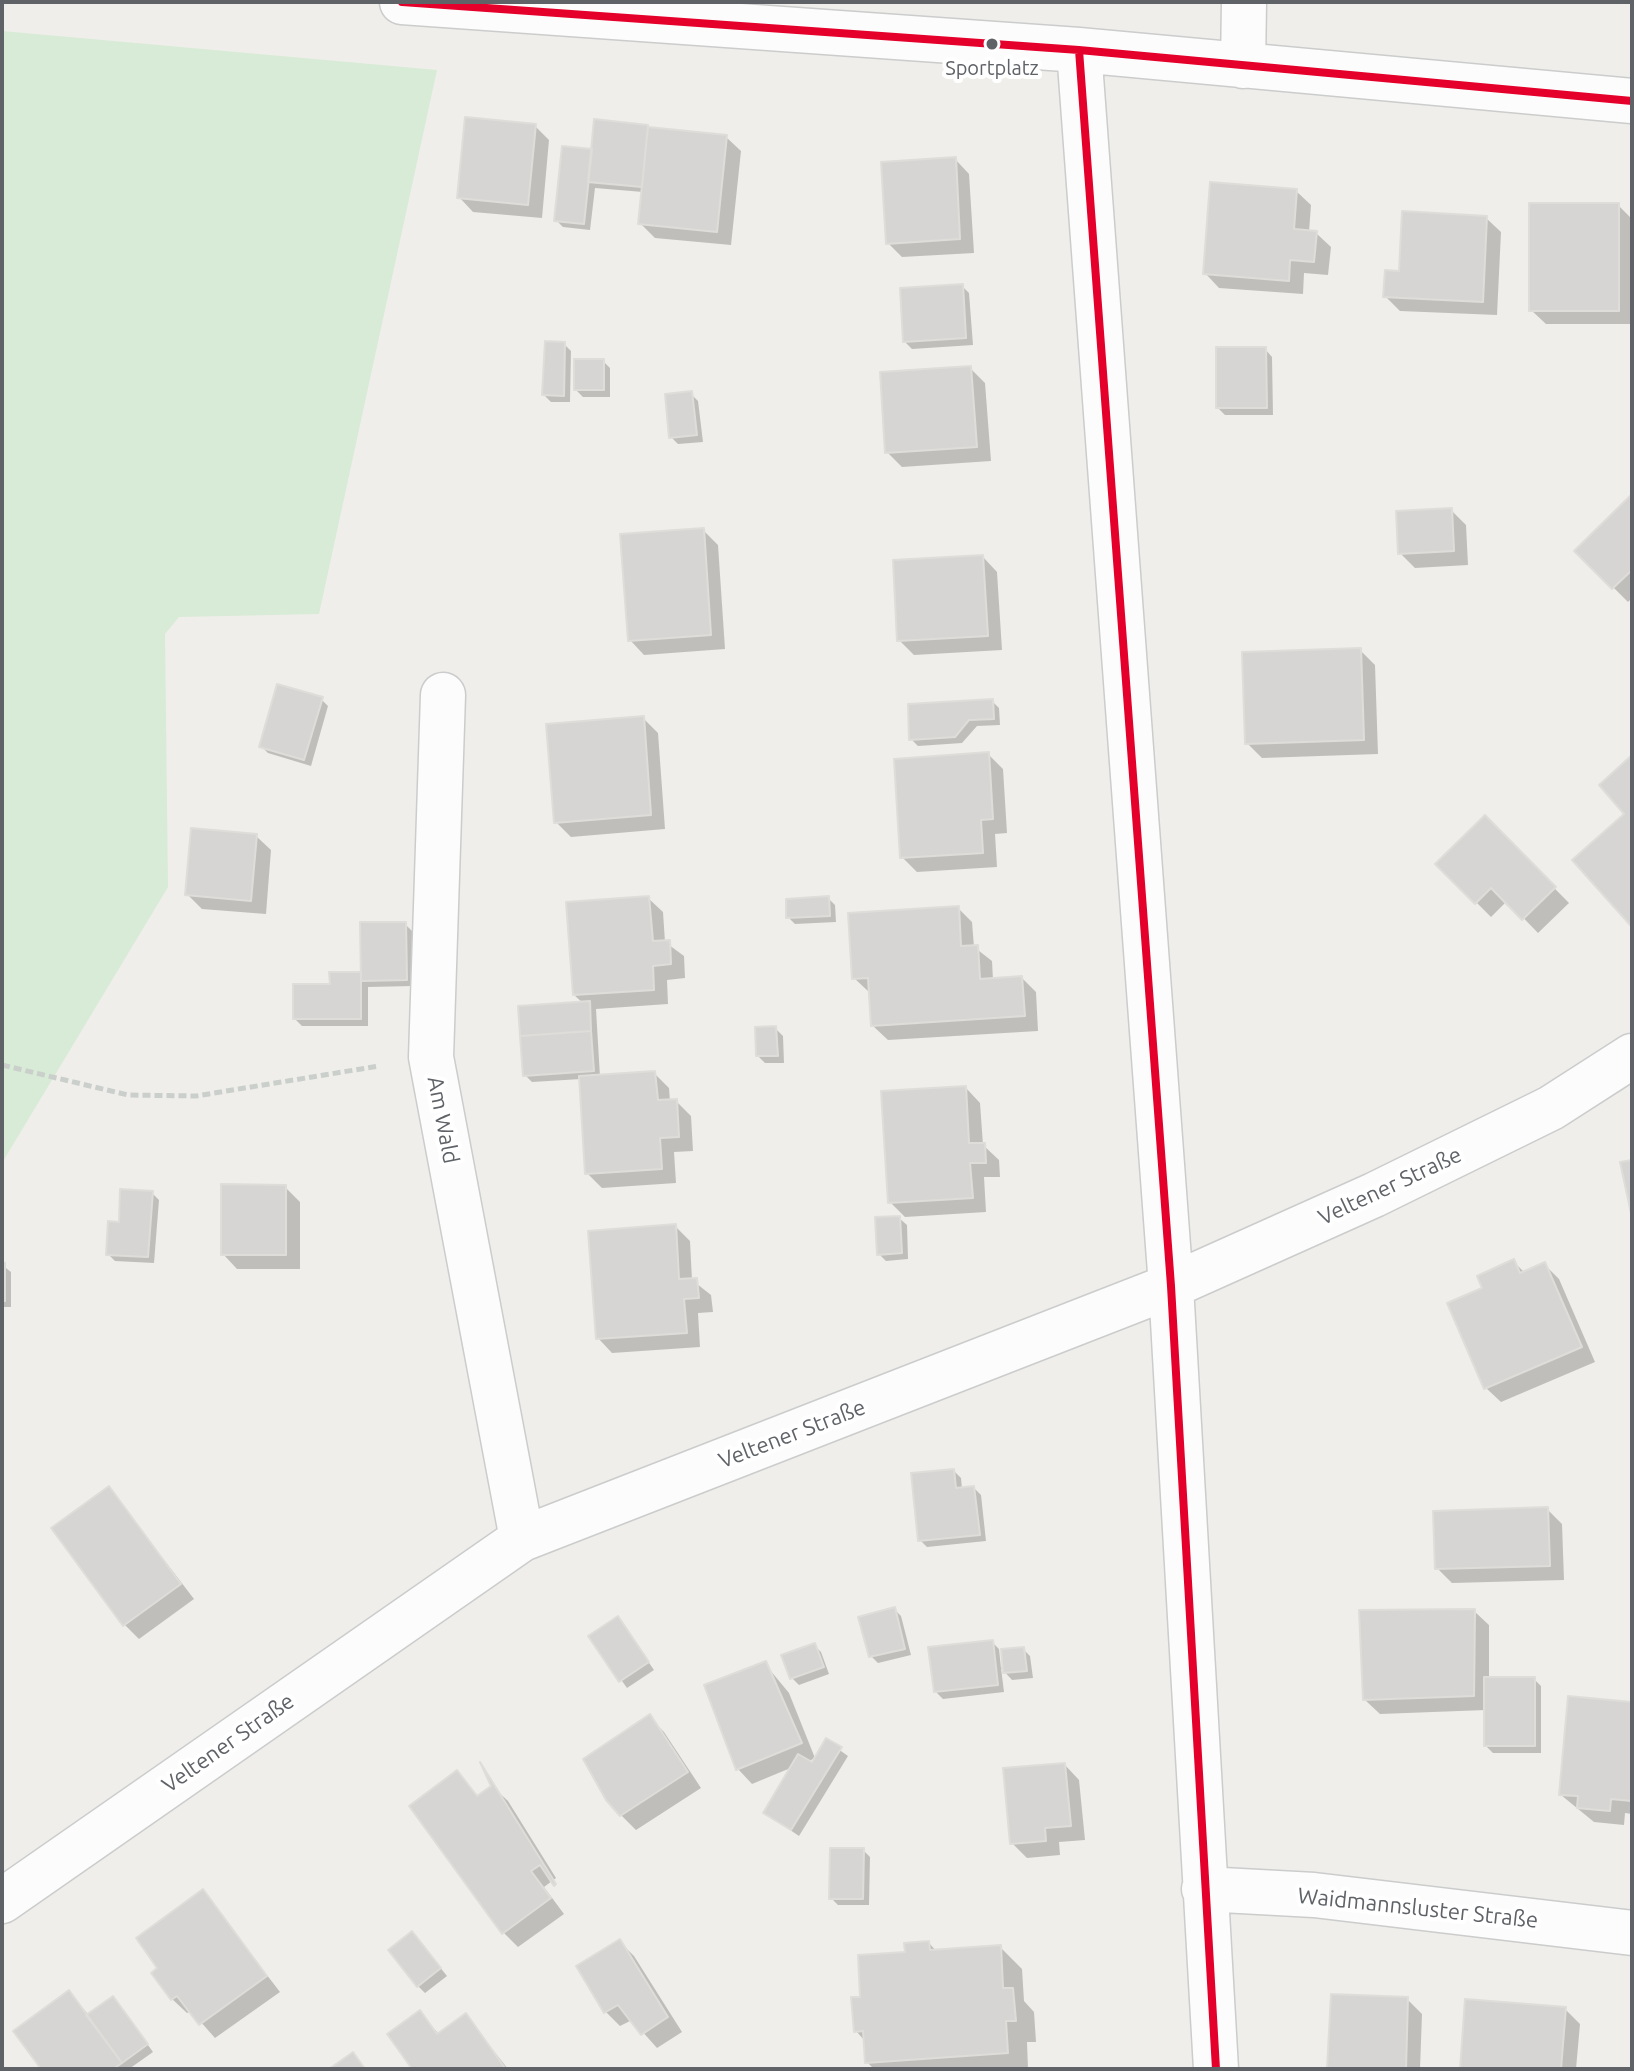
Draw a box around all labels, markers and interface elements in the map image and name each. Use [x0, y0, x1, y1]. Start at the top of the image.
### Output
marker: Sportplatz [984, 36, 1000, 52]
place label: Sportplatz [945, 56, 1039, 80]
street label: Am Wald [422, 1074, 464, 1166]
street label: Veltener Straße [1314, 1141, 1466, 1231]
street label: Veltener Straße [715, 1394, 869, 1474]
street label: Veltener Straße [157, 1688, 299, 1798]
street label: Waidmannsluster Straße [1296, 1882, 1540, 1934]

